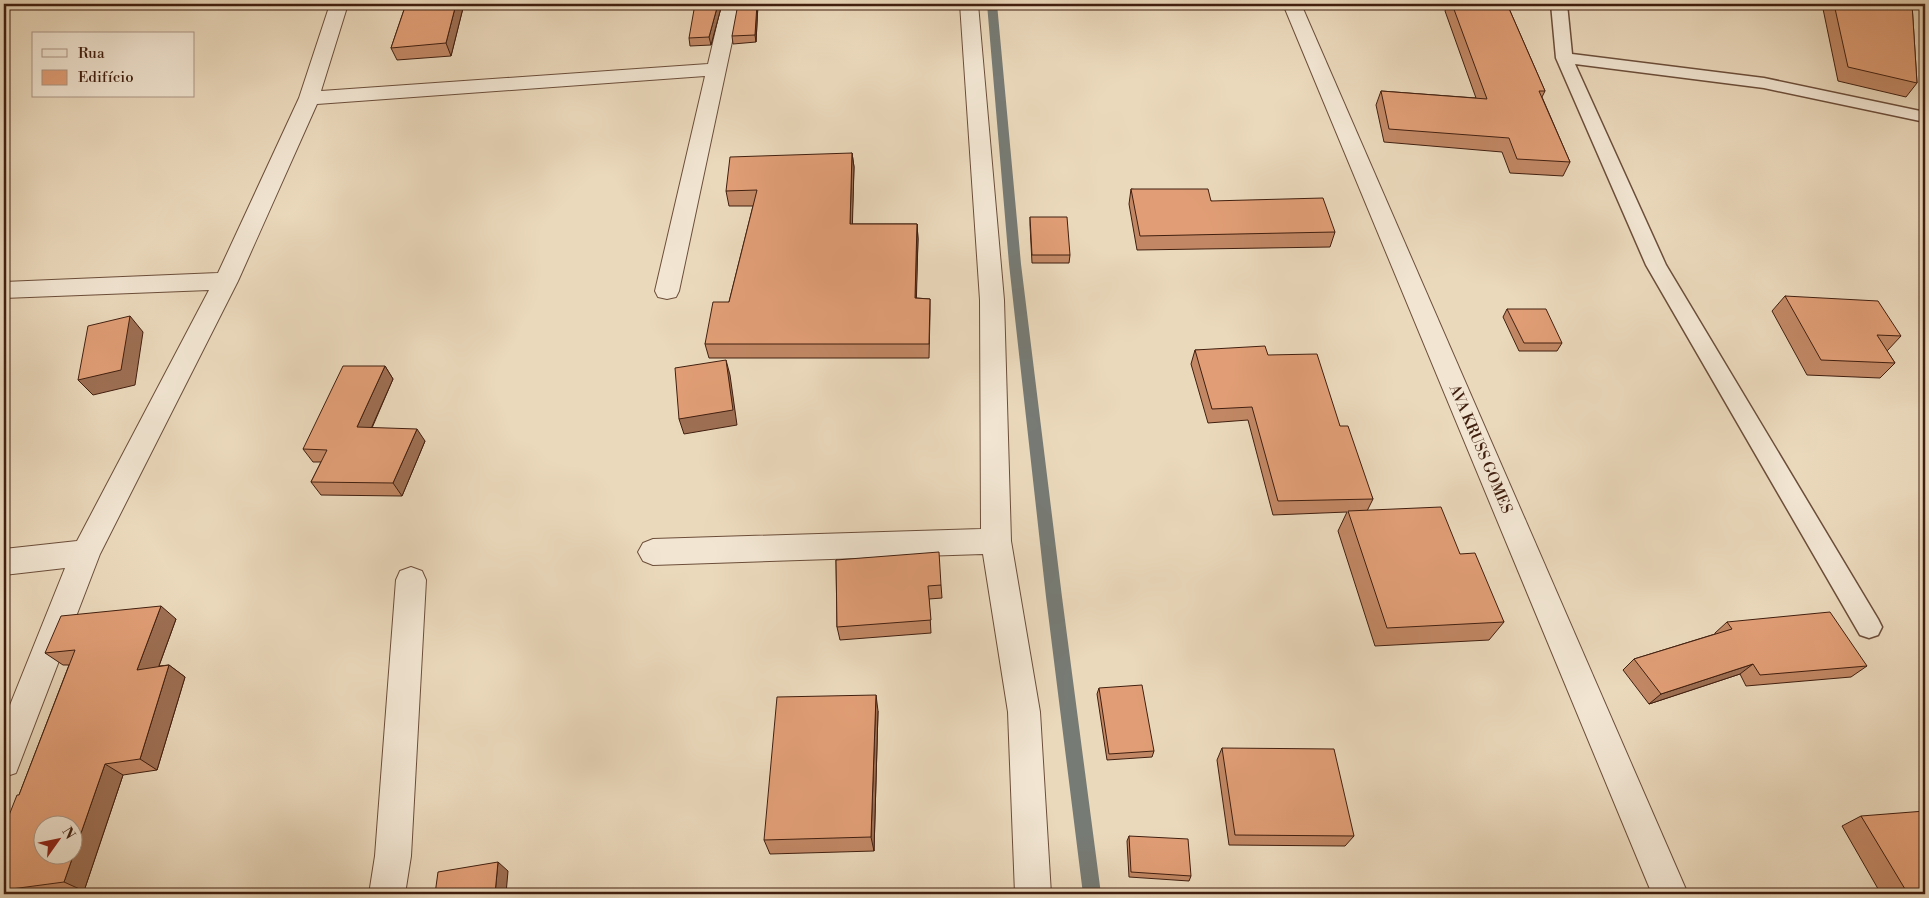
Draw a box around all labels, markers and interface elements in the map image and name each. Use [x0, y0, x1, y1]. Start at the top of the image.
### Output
legend [32, 32, 195, 98]
text: Rua [78, 44, 105, 63]
text: Edifício [78, 68, 134, 87]
street label: AVA KRUSS GOMES [1444, 381, 1516, 517]
north arrow [32, 816, 82, 866]
text: N [57, 824, 79, 843]

